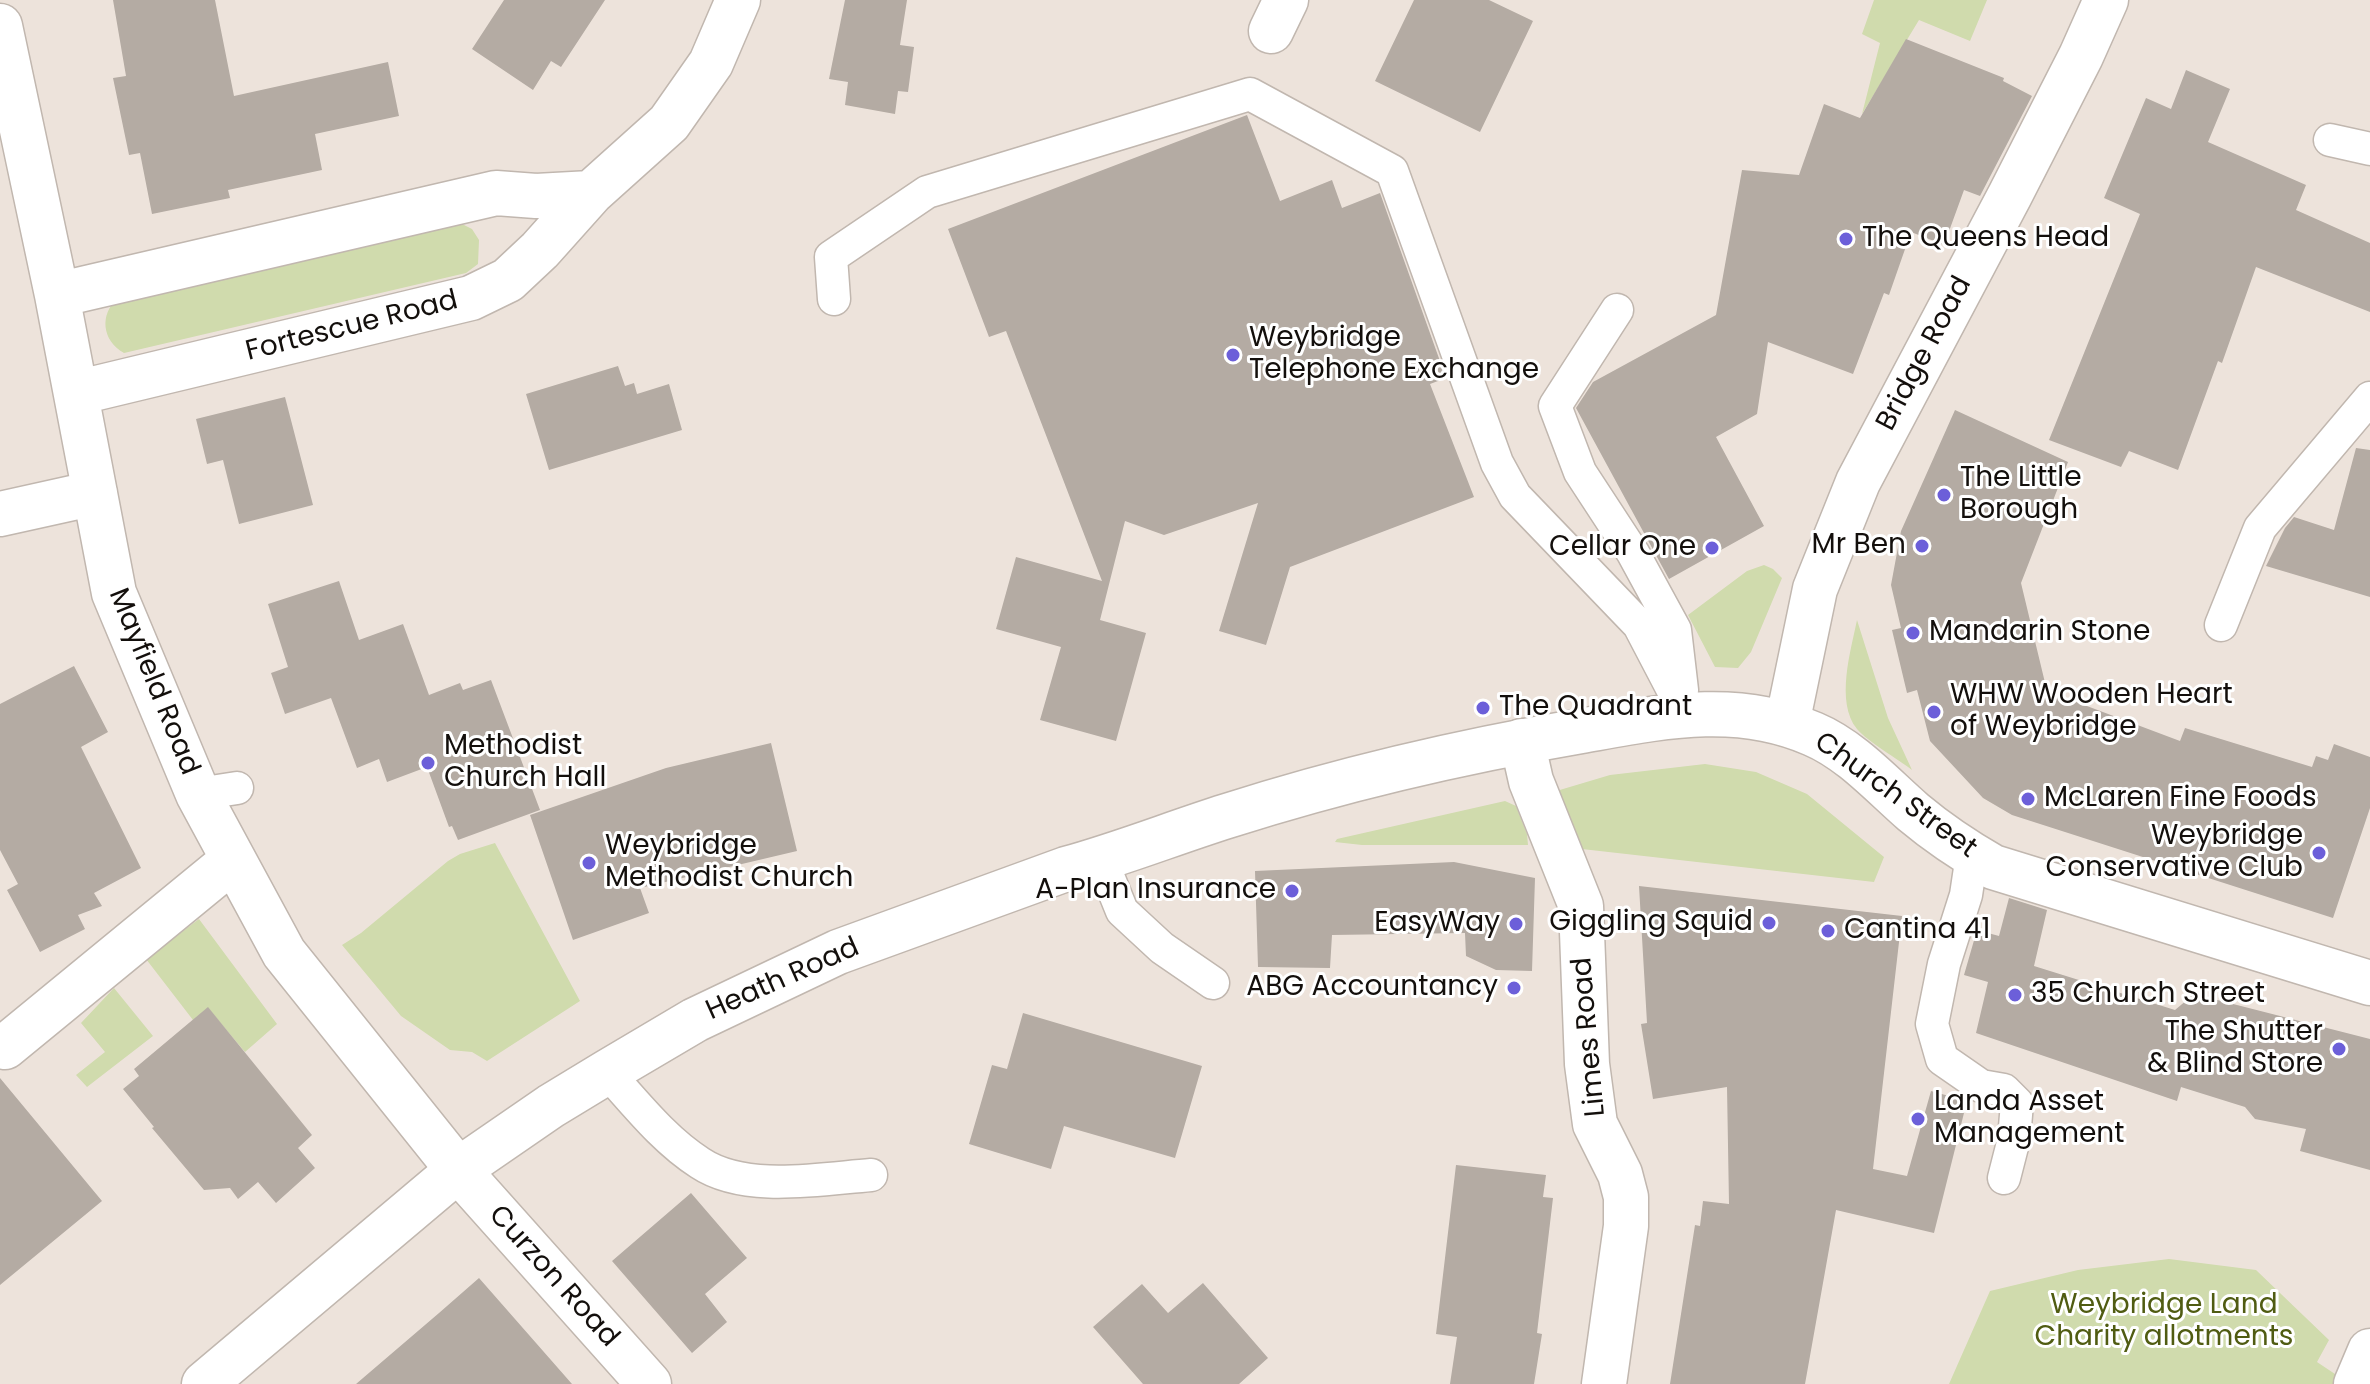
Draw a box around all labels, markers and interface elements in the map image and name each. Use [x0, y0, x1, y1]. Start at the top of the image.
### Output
place label: The Queens Head [1862, 222, 2109, 256]
marker: The Queens Head [1837, 230, 1855, 248]
street label: Bridge Road [1870, 271, 1980, 437]
street label: Fortescue Road [243, 284, 461, 370]
place label: Weybridge Telephone Exchange [1249, 322, 1539, 388]
marker: Weybridge Telephone Exchange [1224, 346, 1242, 364]
place label: The Little Borough [1960, 462, 2082, 528]
marker: The Little Borough [1935, 486, 1953, 504]
place label: Mr Ben [1812, 529, 1906, 563]
place label: Cellar One [1549, 531, 1696, 565]
marker: Mr Ben [1913, 537, 1931, 555]
marker: Cellar One [1703, 539, 1721, 557]
street label: Mayfield Road [100, 584, 206, 780]
place label: Mandarin Stone [1929, 616, 2150, 650]
marker: Mandarin Stone [1904, 624, 1922, 642]
place label: WHW Wooden Heart of Weybridge [1950, 679, 2233, 745]
place label: The Quadrant [1499, 691, 1692, 725]
marker: The Quadrant [1474, 699, 1492, 717]
marker: WHW Wooden Heart of Weybridge [1925, 703, 1943, 721]
street label: Church Street [1807, 726, 1983, 866]
place label: Methodist Church Hall [444, 730, 606, 796]
marker: Methodist Church Hall [419, 754, 437, 772]
place label: McLaren Fine Foods [2044, 782, 2317, 816]
marker: McLaren Fine Foods [2019, 790, 2037, 808]
place label: Weybridge Conservative Club [2046, 820, 2303, 886]
place label: Weybridge Methodist Church [605, 830, 853, 896]
marker: Weybridge Conservative Club [2310, 844, 2328, 862]
marker: Weybridge Methodist Church [580, 854, 598, 872]
place label: A-Plan Insurance [1035, 874, 1276, 908]
marker: A-Plan Insurance [1283, 882, 1301, 900]
place label: Giggling Squid [1549, 906, 1753, 940]
place label: EasyWay [1374, 907, 1500, 941]
marker: Giggling Squid [1760, 914, 1778, 932]
place label: Cantina 41 [1844, 914, 1990, 948]
marker: EasyWay [1507, 915, 1525, 933]
marker: Cantina 41 [1819, 922, 1837, 940]
street label: Heath Road [701, 931, 865, 1029]
street label: Limes Road [1566, 956, 1614, 1118]
place label: ABG Accountancy [1246, 971, 1498, 1005]
place label: 35 Church Street [2031, 978, 2265, 1012]
marker: ABG Accountancy [1505, 979, 1523, 997]
marker: 35 Church Street [2006, 986, 2024, 1004]
place label: The Shutter & Blind Store [2147, 1016, 2323, 1082]
marker: The Shutter & Blind Store [2330, 1040, 2348, 1058]
place label: Landa Asset Management [1934, 1086, 2124, 1152]
marker: Landa Asset Management [1909, 1110, 1927, 1128]
street label: Curzon Road [481, 1199, 625, 1355]
park label: Weybridge Land Charity allotments [2035, 1289, 2293, 1355]

